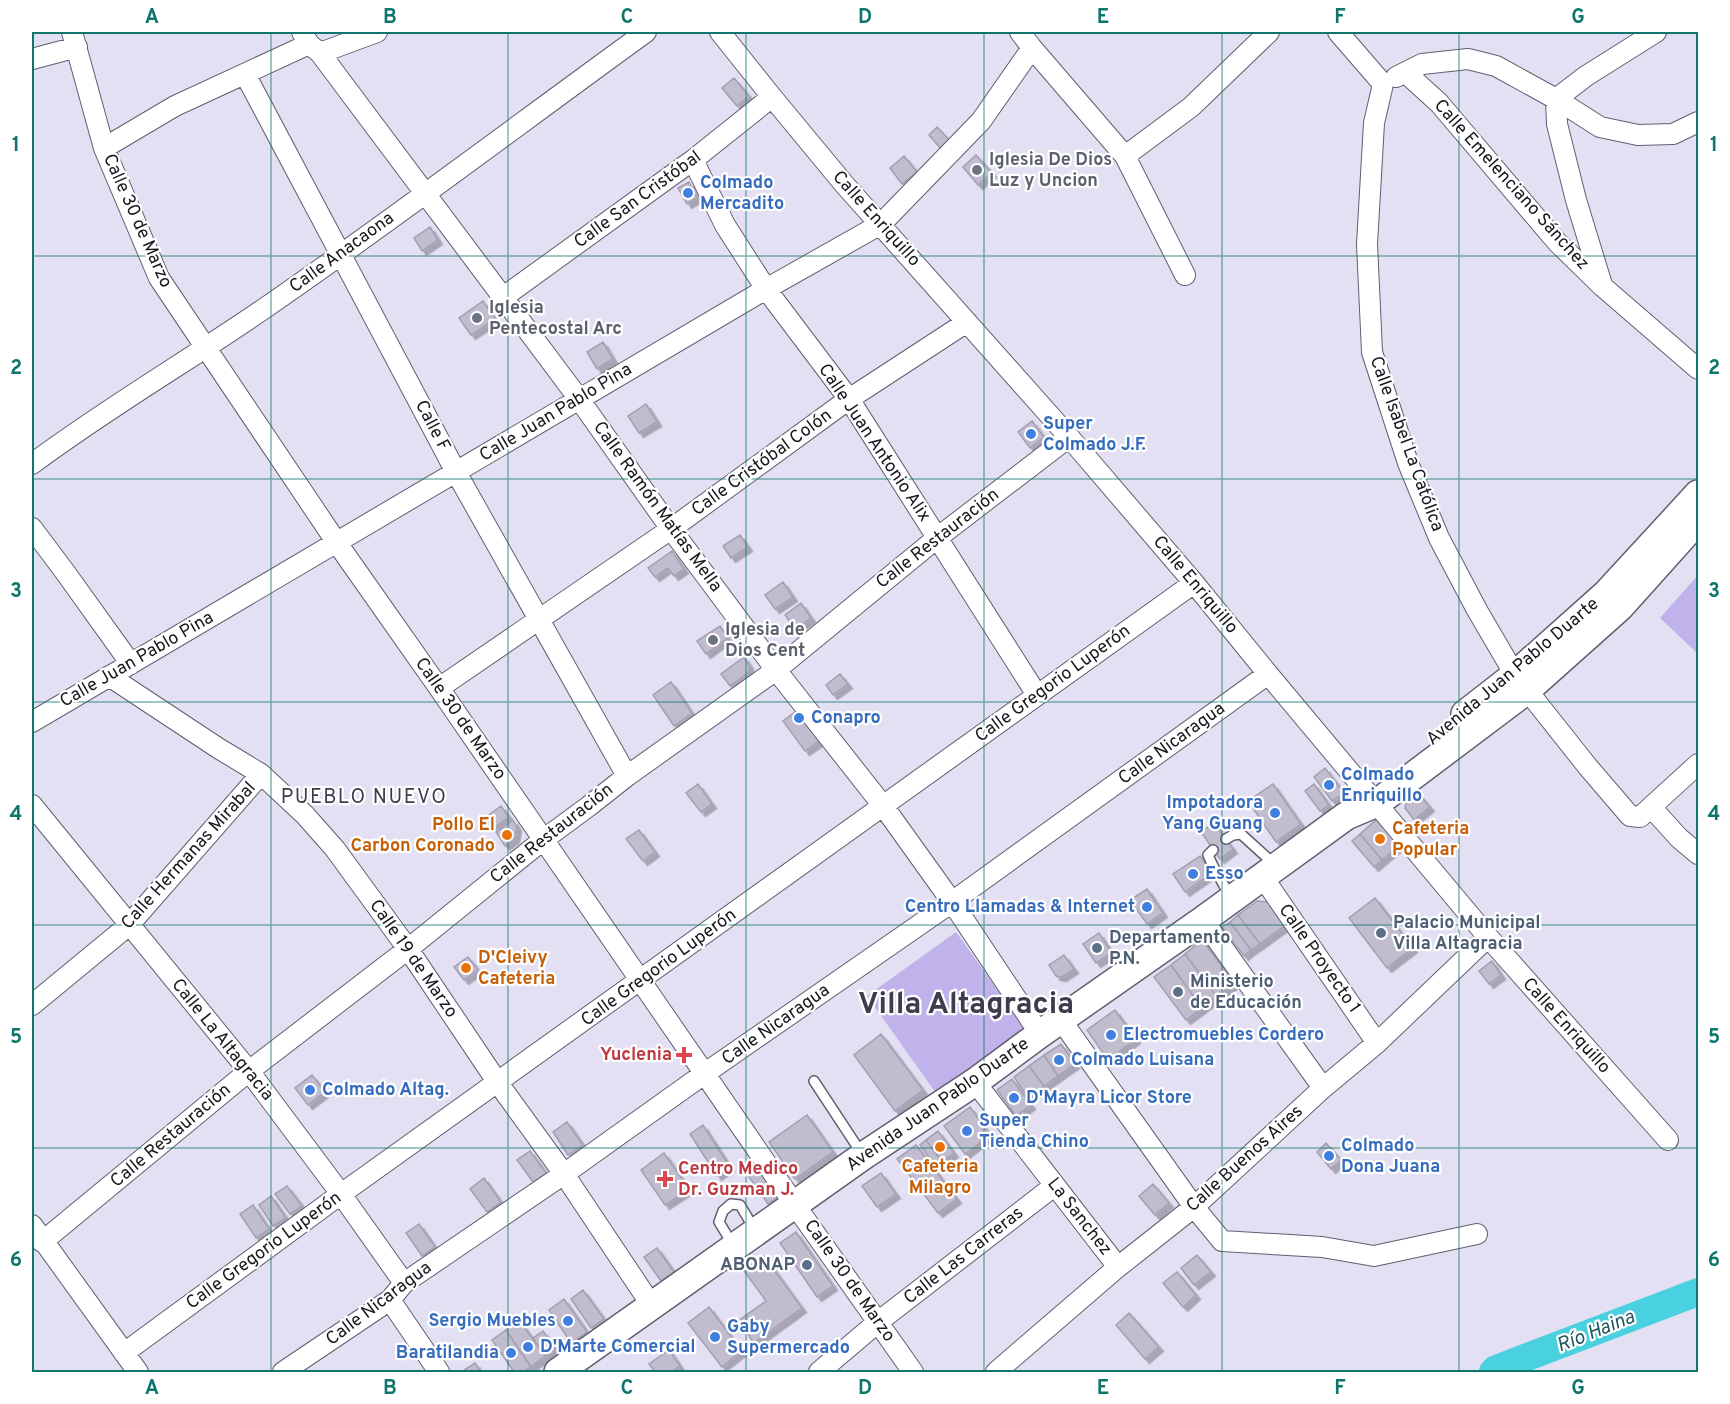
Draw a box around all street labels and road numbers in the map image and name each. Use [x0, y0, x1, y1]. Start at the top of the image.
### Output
street label: Calle Emelenciano Sánchez [1428, 95, 1594, 275]
street label: Calle San Cristóbal [570, 146, 706, 254]
street label: Calle 30 de Marzo [97, 150, 177, 292]
street label: Calle Enriquillo [827, 166, 925, 272]
street label: Calle Anacaona [285, 207, 399, 299]
street label: Calle Isabel La Católica [1364, 353, 1448, 535]
street label: Calle Juan Pablo Pina [476, 358, 636, 468]
street label: Calle Juan Antonio Alix [813, 360, 935, 526]
street label: Calle F [409, 397, 455, 455]
street label: Calle Cristóbal Colón [687, 404, 837, 522]
street label: Calle Ramón Matías Mella [587, 417, 727, 597]
street label: Calle Restauración [872, 484, 1004, 594]
street label: Calle Enriquillo [1147, 531, 1243, 639]
street label: Avenida Juan Pablo Duarte [1422, 593, 1604, 751]
street label: Calle Juan Pablo Pina [56, 607, 218, 713]
street label: Calle Gregorio Luperón [971, 620, 1135, 748]
street label: Calle 30 de Marzo [409, 653, 511, 785]
street label: Calle Nicaragua [1114, 698, 1230, 790]
street label: Calle Hermanas Mirabal [117, 777, 261, 935]
street label: Calle Restauración [486, 779, 618, 889]
street label: Calle 19 de Marzo [364, 895, 462, 1023]
street label: Calle Proyecto 1 [1273, 900, 1365, 1018]
street label: Calle Gregorio Luperón [577, 904, 741, 1032]
street label: Calle Enriquillo [1517, 973, 1615, 1079]
street label: Calle La Altagracia [166, 974, 278, 1106]
street label: Calle Nicaragua [718, 979, 834, 1071]
street label: Avenida Juan Pablo Duarte [842, 1033, 1034, 1177]
street label: Calle Restauración [106, 1079, 236, 1193]
street label: Calle Buenos Aires [1182, 1100, 1308, 1218]
street label: La Sanchez [1041, 1173, 1117, 1261]
street label: Calle Gregorio Luperón [182, 1187, 346, 1315]
street label: Calle Las Carreras [899, 1202, 1029, 1310]
street label: Calle 30 de Marzo [798, 1215, 900, 1347]
street label: Calle Nicaragua [322, 1257, 436, 1351]

